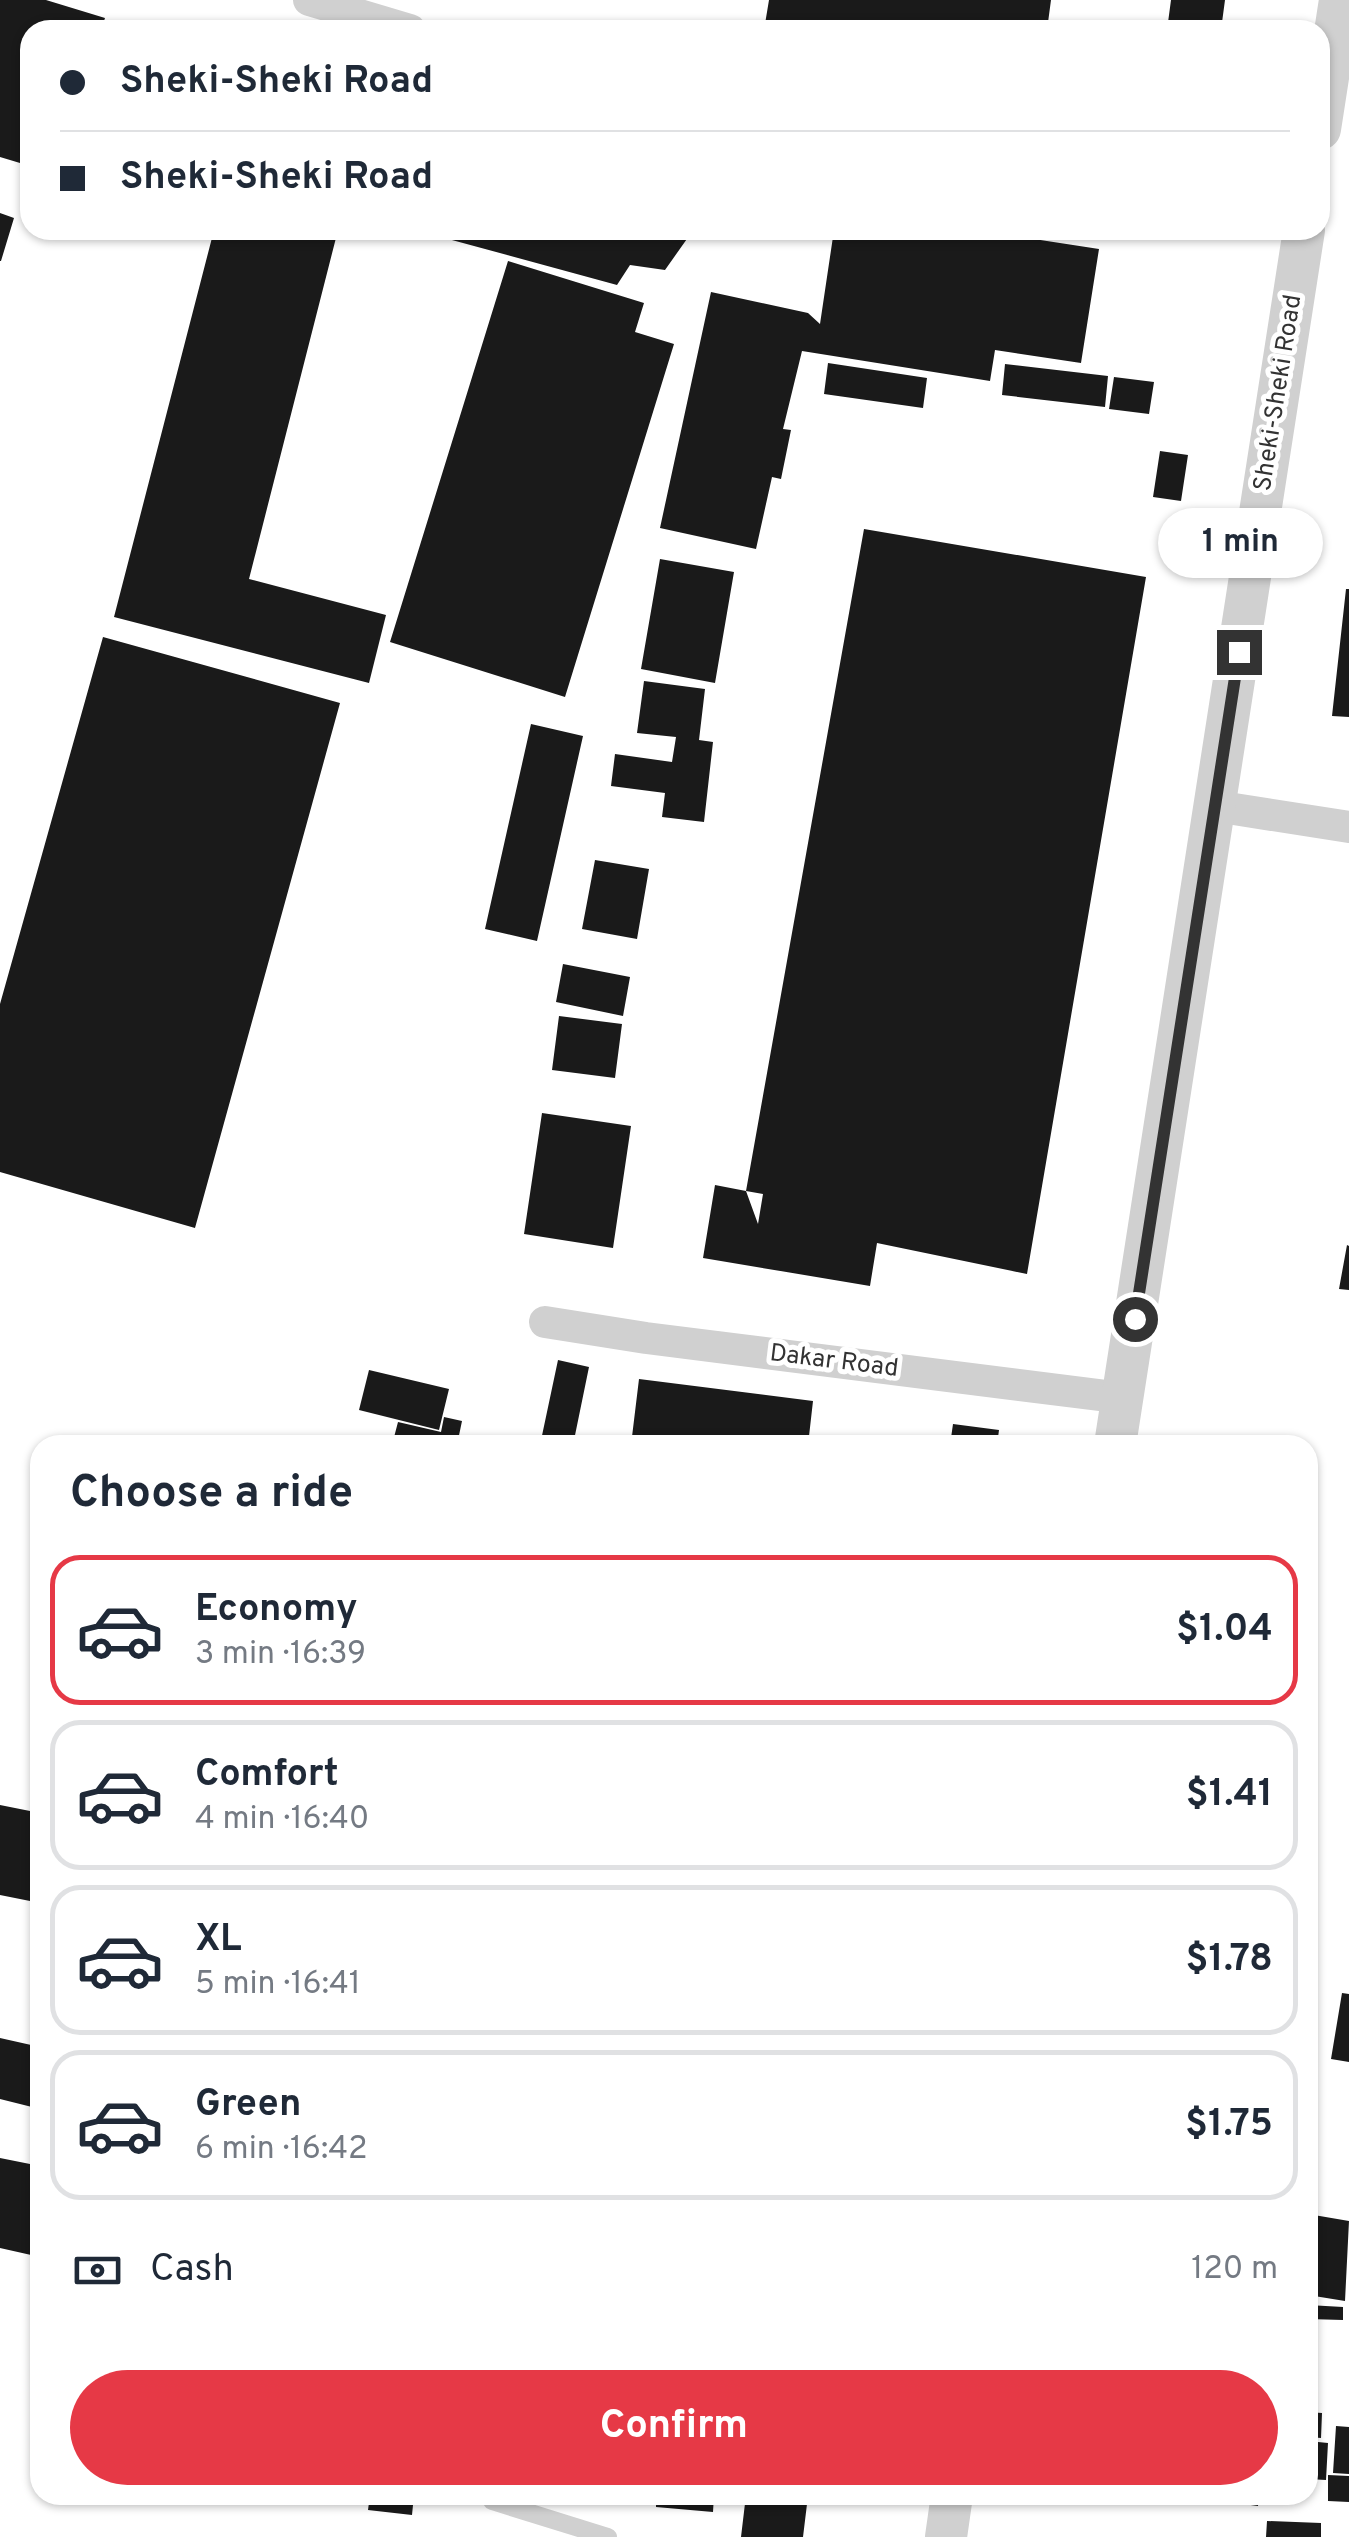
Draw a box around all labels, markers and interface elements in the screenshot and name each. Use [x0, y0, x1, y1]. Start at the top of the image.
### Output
text: Sheki-Sheki Road [120, 58, 433, 107]
text: Sheki-Sheki Road [120, 154, 433, 203]
street label: Sheki-Sheki Road [1248, 293, 1310, 493]
callout: 1 min [1156, 507, 1322, 577]
text: 1 min [1202, 523, 1279, 563]
route end [1217, 630, 1262, 675]
route start [1113, 1297, 1158, 1342]
street label: Dakar Road [768, 1338, 900, 1386]
text: Choose a ride [70, 1466, 353, 1523]
icon: car [75, 1585, 165, 1675]
text: Economy [195, 1586, 357, 1635]
text: $1.04 [1176, 1606, 1273, 1655]
text: 3 min · 16:39 [195, 1635, 366, 1675]
icon: car [75, 1750, 165, 1840]
text: Comfort [195, 1751, 339, 1800]
text: $1.41 [1186, 1771, 1273, 1820]
text: 4 min · 16:40 [195, 1800, 369, 1840]
icon: car [75, 1915, 165, 2005]
text: XL [195, 1916, 242, 1965]
text: $1.78 [1186, 1936, 1273, 1985]
text: 5 min · 16:41 [195, 1965, 361, 2005]
icon: car [75, 2080, 165, 2170]
text: Green [195, 2081, 301, 2130]
text: $1.75 [1185, 2101, 1273, 2150]
text: 6 min · 16:42 [195, 2130, 368, 2170]
icon: cash [70, 2243, 125, 2298]
text: Cash [150, 2246, 234, 2295]
text: 120 m [1191, 2250, 1278, 2290]
button: Confirm [70, 2370, 1278, 2485]

